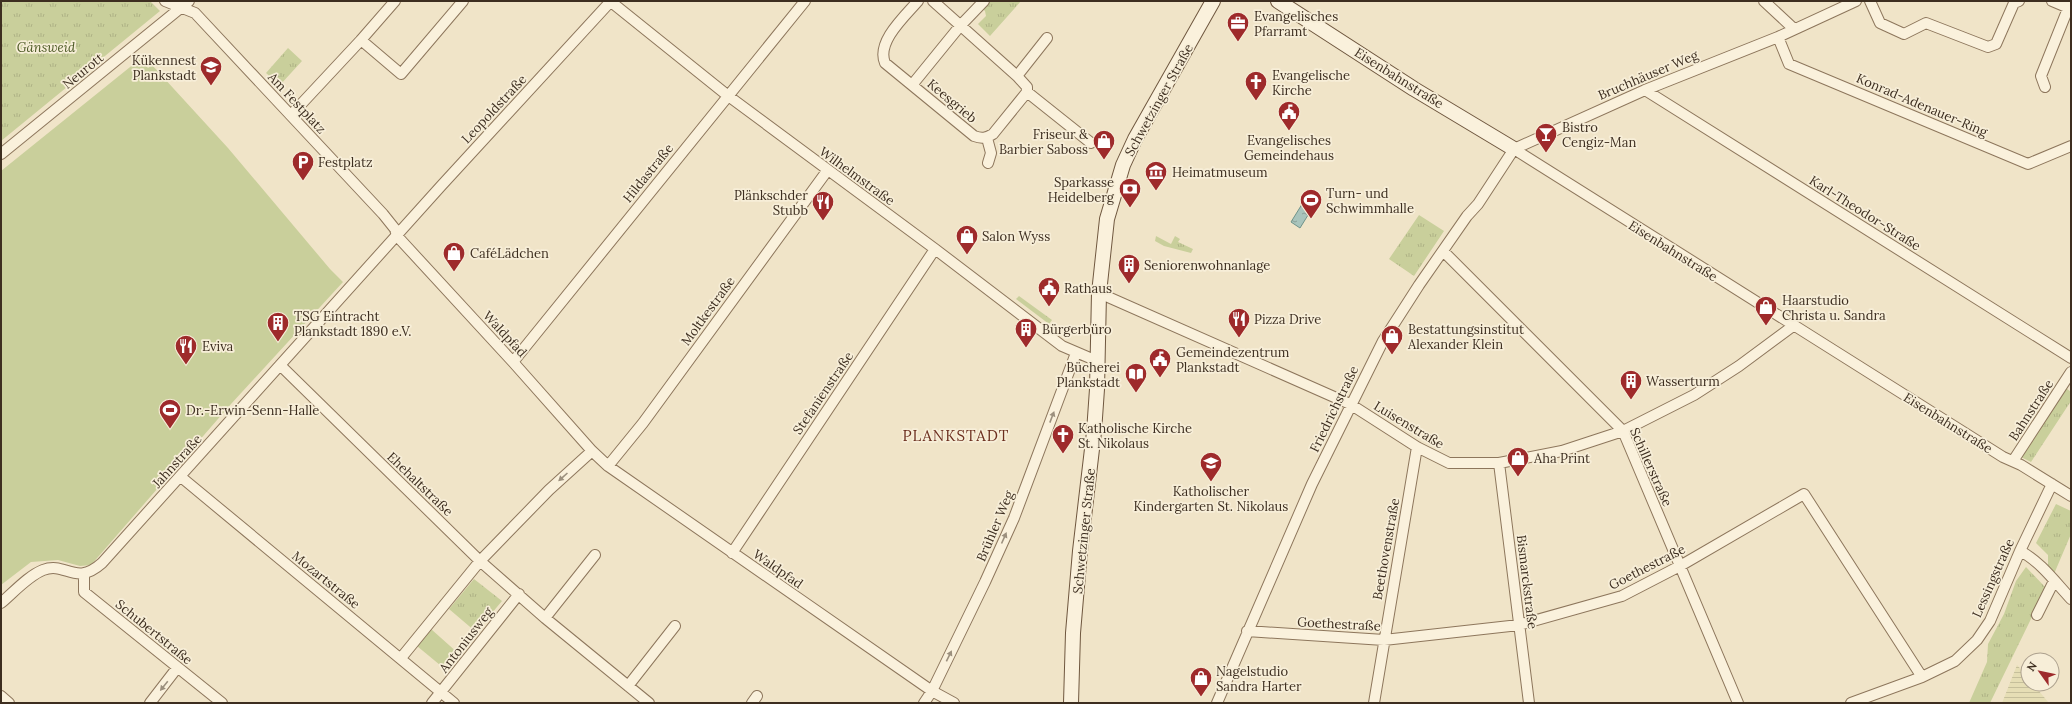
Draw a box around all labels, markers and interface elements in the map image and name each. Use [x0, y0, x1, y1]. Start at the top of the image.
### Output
place label: Evangelisches Pfarramt [1254, 8, 1338, 40]
office icon: Evangelisches Pfarramt [1225, 10, 1251, 43]
park label: Gänsweid [17, 39, 76, 56]
street label: Schwetzinger Straße [1121, 41, 1197, 159]
street label: Eisenbahnstraße [1351, 44, 1447, 112]
street label: Bruchhäuser Weg [1595, 46, 1701, 104]
street label: Neurott [59, 49, 107, 93]
place label: Kükennest Plankstadt [132, 52, 196, 84]
school or university icon: Kükennest Plankstadt [198, 54, 224, 87]
place label: Evangelische Kirche [1272, 67, 1350, 99]
street label: Am Festplatz [264, 68, 330, 138]
church icon: Evangelische Kirche [1243, 69, 1269, 102]
street label: Konrad-Adenauer-Ring [1854, 70, 1991, 141]
street label: Leopoldstraße [458, 71, 530, 147]
street label: Keesgrieb [924, 75, 981, 127]
public building icon: Evangelisches Gemeindehaus [1276, 99, 1302, 132]
place label: Bistro Cengiz-Man [1562, 119, 1636, 151]
bar icon: Bistro Cengiz-Man [1533, 121, 1559, 154]
place label: Friseur & Barbier Saboss [999, 126, 1089, 158]
shop icon: Friseur & Barbier Saboss [1091, 128, 1117, 161]
place label: Evangelisches Gemeindehaus [1244, 132, 1334, 164]
street label: Hildastraße [619, 140, 677, 206]
street label: Wilhelmstraße [816, 143, 898, 209]
parking icon: Festplatz [290, 149, 316, 182]
place label: Festplatz [318, 154, 373, 171]
museum icon: Heimatmuseum [1143, 159, 1169, 192]
place label: Heimatmuseum [1172, 164, 1268, 181]
street label: Karl-Theodor-Straße [1806, 172, 1924, 254]
place label: Sparkasse Heidelberg [1048, 174, 1115, 206]
bank icon: Sparkasse Heidelberg [1117, 176, 1143, 209]
place label: Turn- und Schwimmhalle [1326, 185, 1414, 217]
place label: Plänkschder Stubb [734, 187, 808, 219]
sports icon: Turn- und Schwimmhalle [1298, 187, 1324, 220]
restaurant icon: Plänkschder Stubb [810, 189, 836, 222]
street label: Eisenbahnstraße [1625, 217, 1721, 285]
shop icon: Salon Wyss [954, 223, 980, 256]
place label: Salon Wyss [982, 228, 1050, 245]
shop icon: CaféLädchen [441, 240, 467, 273]
place label: CaféLädchen [470, 245, 549, 262]
building icon: Seniorenwohnanlage [1116, 252, 1142, 285]
place label: Seniorenwohnanlage [1144, 257, 1270, 274]
street label: Moltkestraße [677, 273, 739, 349]
public building icon: Rathaus [1036, 275, 1062, 308]
place label: Rathaus [1064, 280, 1112, 297]
place label: Haarstudio Christa u. Sandra [1782, 292, 1886, 324]
shop icon: Haarstudio Christa u. Sandra [1753, 294, 1779, 327]
restaurant icon: Pizza Drive [1226, 306, 1252, 339]
street label: Waldpfad [479, 307, 531, 361]
place label: TSG Eintracht Plankstadt 1890 e.V. [294, 308, 412, 340]
building icon: TSG Eintracht Plankstadt 1890 e.V. [265, 310, 291, 343]
place label: Pizza Drive [1254, 311, 1321, 328]
building icon: Bürgerbüro [1013, 316, 1039, 349]
place label: Bürgerbüro [1042, 321, 1112, 338]
place label: Bestattungsinstitut Alexander Klein [1407, 321, 1524, 353]
shop icon: Bestattungsinstitut Alexander Klein [1379, 323, 1405, 356]
restaurant icon: Eviva [173, 333, 199, 366]
place label: Eviva [202, 338, 234, 355]
place label: Gemeindezentrum Plankstadt [1176, 344, 1290, 376]
public building icon: Gemeindezentrum Plankstadt [1147, 346, 1173, 379]
street label: Stefanienstraße [789, 348, 857, 438]
place label: Bücherei Plankstadt [1057, 359, 1120, 391]
library icon: Bücherei Plankstadt [1123, 361, 1149, 394]
street label: Friedrichstraße [1306, 363, 1362, 455]
building icon: Wasserturm [1618, 368, 1644, 401]
place label: Wasserturm [1646, 373, 1720, 390]
street label: Bahnstraße [2005, 376, 2057, 444]
street label: Eisenbahnstraße [1900, 389, 1996, 457]
sports icon: Dr.-Erwin-Senn-Halle [157, 397, 183, 430]
street label: Luisenstraße [1371, 397, 1447, 453]
place label: Dr.-Erwin-Senn-Halle [186, 402, 319, 419]
one-way arrow [1049, 411, 1055, 423]
place label: Katholische Kirche St. Nikolaus [1078, 420, 1192, 452]
church icon: Katholische Kirche St. Nikolaus [1050, 422, 1076, 455]
street label: Schillerstraße [1626, 425, 1676, 509]
district label: PLANKSTADT [903, 426, 1009, 445]
street label: Jahnstraße [148, 431, 205, 492]
shop icon: Aha Print [1505, 445, 1531, 478]
street label: Ehehaltstraße [383, 448, 457, 520]
school or university icon: Katholischer Kindergarten St. Nikolaus [1198, 450, 1224, 483]
place label: Aha Print [1533, 450, 1590, 467]
street label: Schwetzinger Straße [1069, 467, 1099, 595]
one-way arrow [558, 473, 568, 482]
place label: Katholischer Kindergarten St. Nikolaus [1134, 483, 1288, 515]
street label: Brühler Weg [972, 487, 1018, 564]
street label: Beethovenstraße [1369, 497, 1403, 601]
one-way arrow [1001, 533, 1007, 544]
street label: Bismarckstraße [1513, 534, 1541, 630]
street label: Lessingstraße [1968, 536, 2018, 620]
street label: Goethestraße [1606, 540, 1688, 594]
street label: Waldpfad [750, 546, 806, 592]
street label: Mozartstraße [288, 547, 364, 613]
street label: Schubertstraße [112, 596, 196, 668]
street label: Antoniusweg [435, 603, 497, 677]
street label: Goethestraße [1297, 613, 1381, 635]
one-way arrow [946, 650, 952, 662]
north arrow [2020, 652, 2060, 692]
text: N [2023, 659, 2040, 674]
place label: Nagelstudio Sandra Harter [1216, 663, 1302, 695]
shop icon: Nagelstudio Sandra Harter [1188, 665, 1214, 698]
one-way arrow [159, 680, 168, 691]

